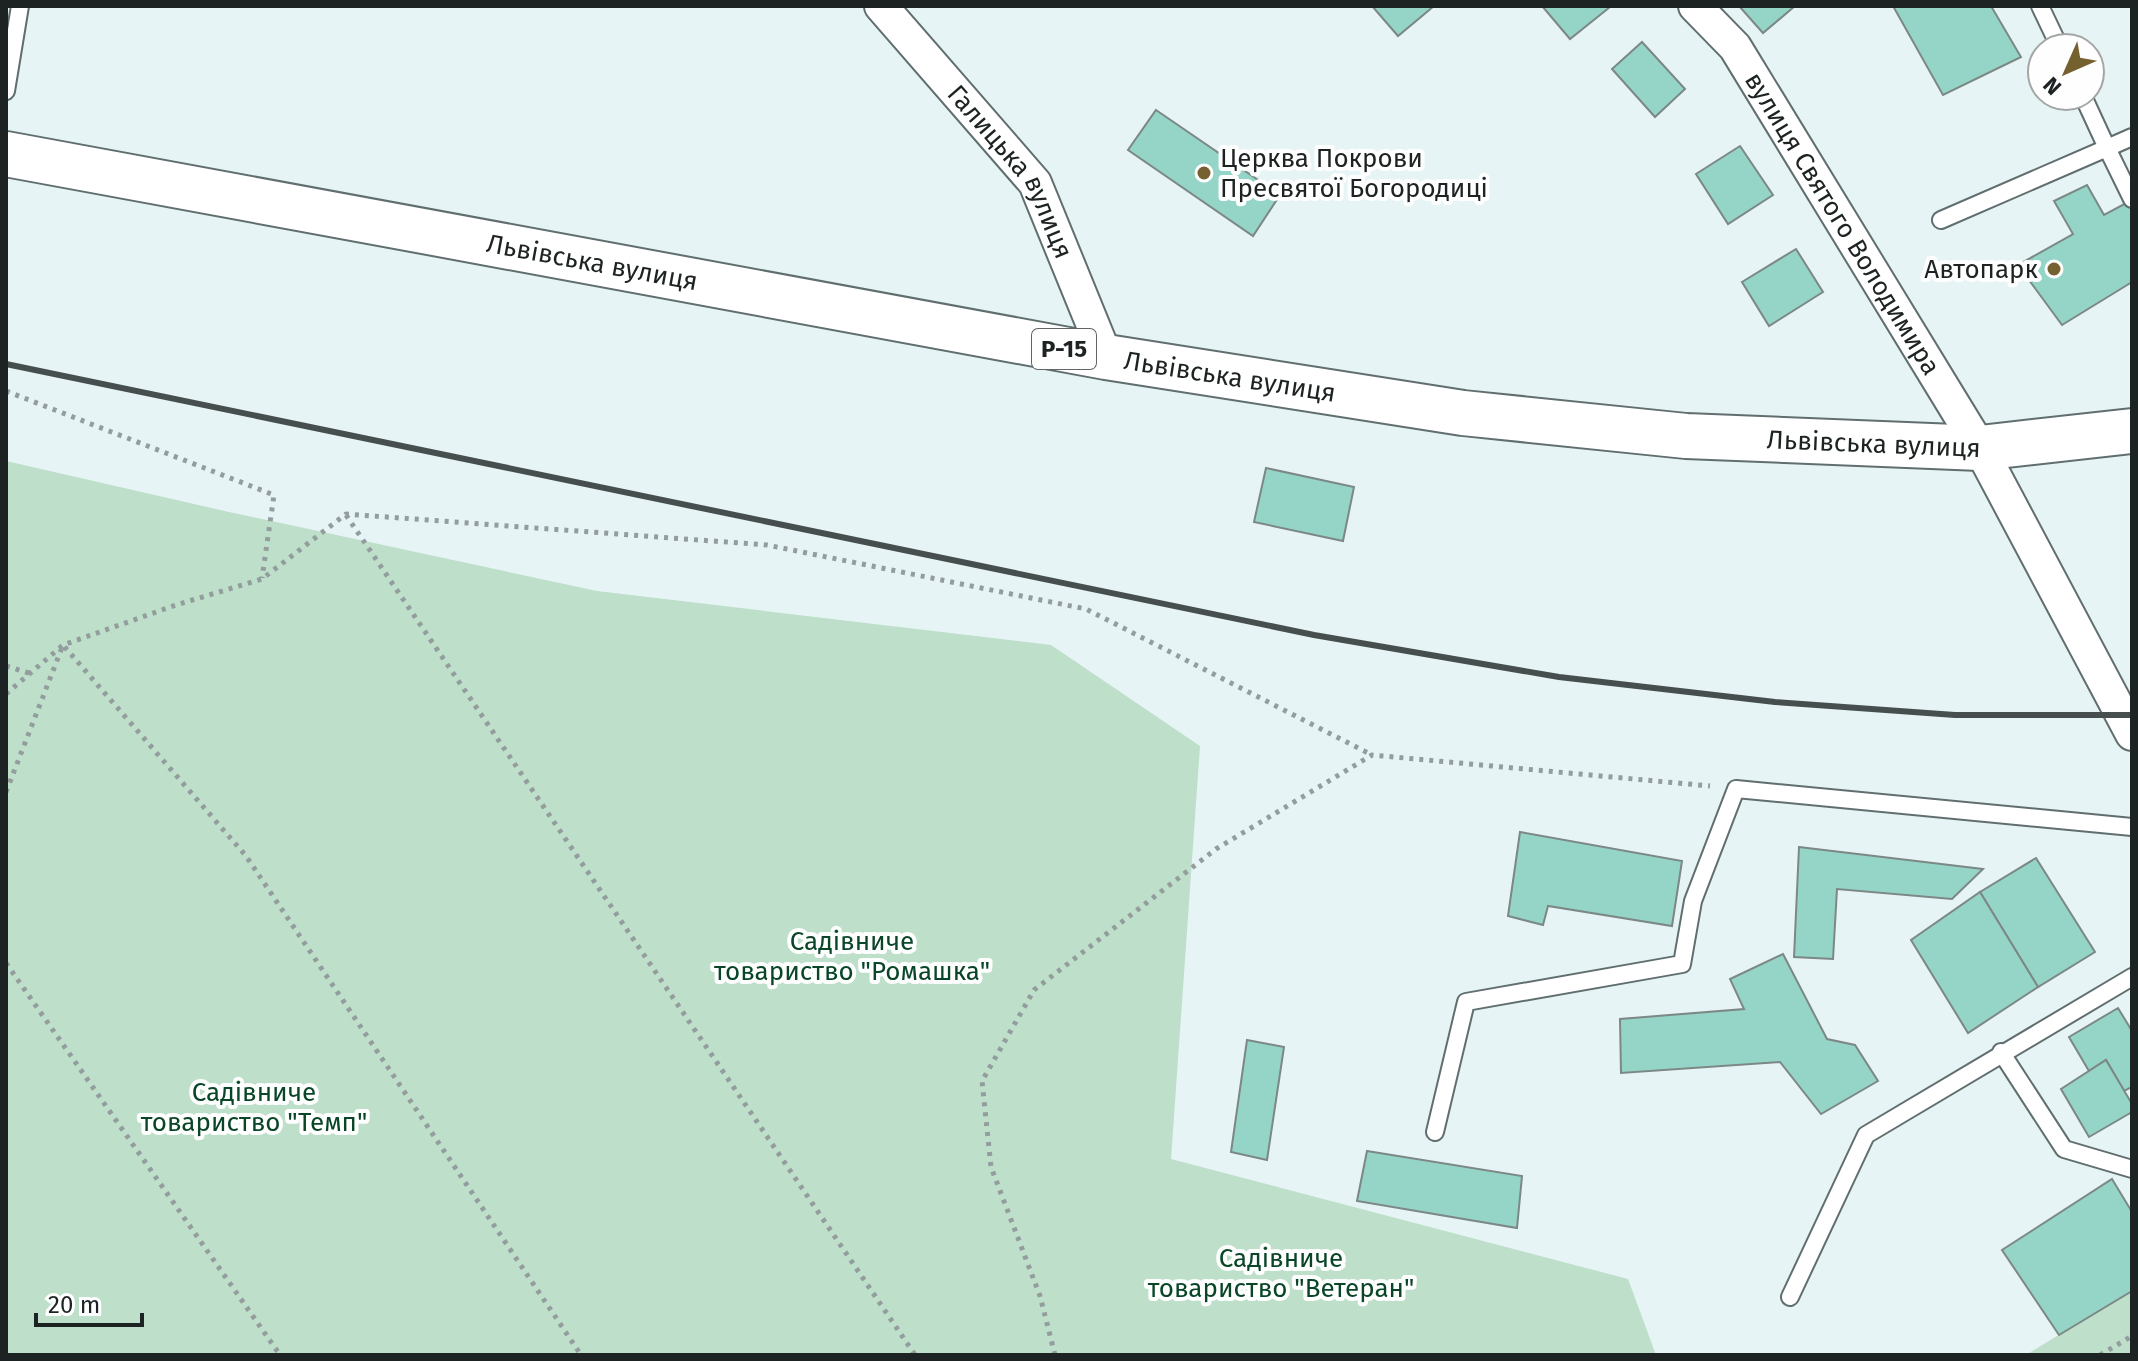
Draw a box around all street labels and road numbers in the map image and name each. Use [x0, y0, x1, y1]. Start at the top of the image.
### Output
street label: вулиця Святого Володимира [1738, 67, 1947, 381]
street label: Галицька вулиця [941, 79, 1079, 263]
street label: Львівська вулиця [484, 228, 700, 297]
road number: Р-15 [1032, 329, 1096, 369]
street label: Львівська вулиця [1122, 345, 1338, 409]
street label: Львівська вулиця [1766, 424, 1981, 464]

